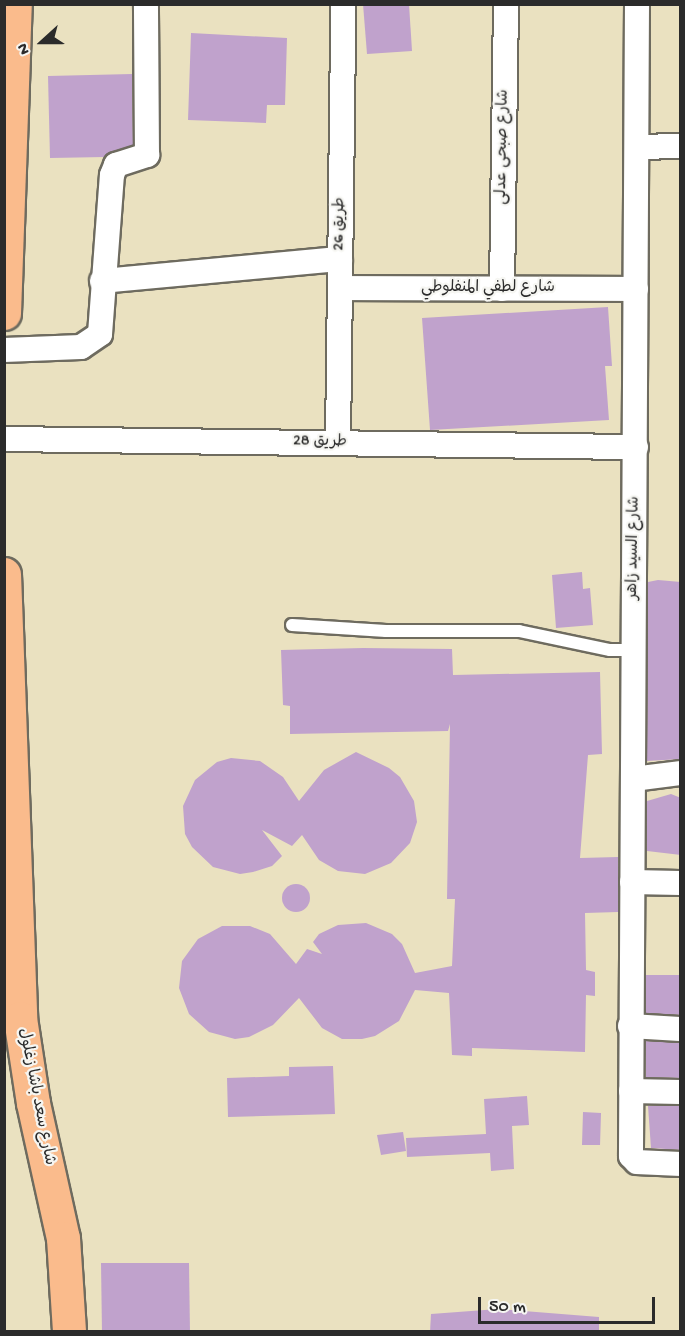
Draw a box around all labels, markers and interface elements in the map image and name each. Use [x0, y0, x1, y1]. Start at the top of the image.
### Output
north arrow [12, 12, 72, 72]
text: N [14, 40, 35, 57]
street label: شارع صبحى عدلى [493, 89, 515, 205]
street label: طريق 26 [331, 197, 351, 251]
street label: شارع لطفي المنفلوطي [421, 279, 555, 299]
street label: طريق 28 [293, 433, 347, 453]
street label: شارع السيد زاهر [624, 496, 646, 600]
street label: شارع سعد باشا زغلول [12, 1027, 58, 1167]
scale bar [481, 1285, 658, 1323]
text: 50 m [489, 1297, 526, 1318]

